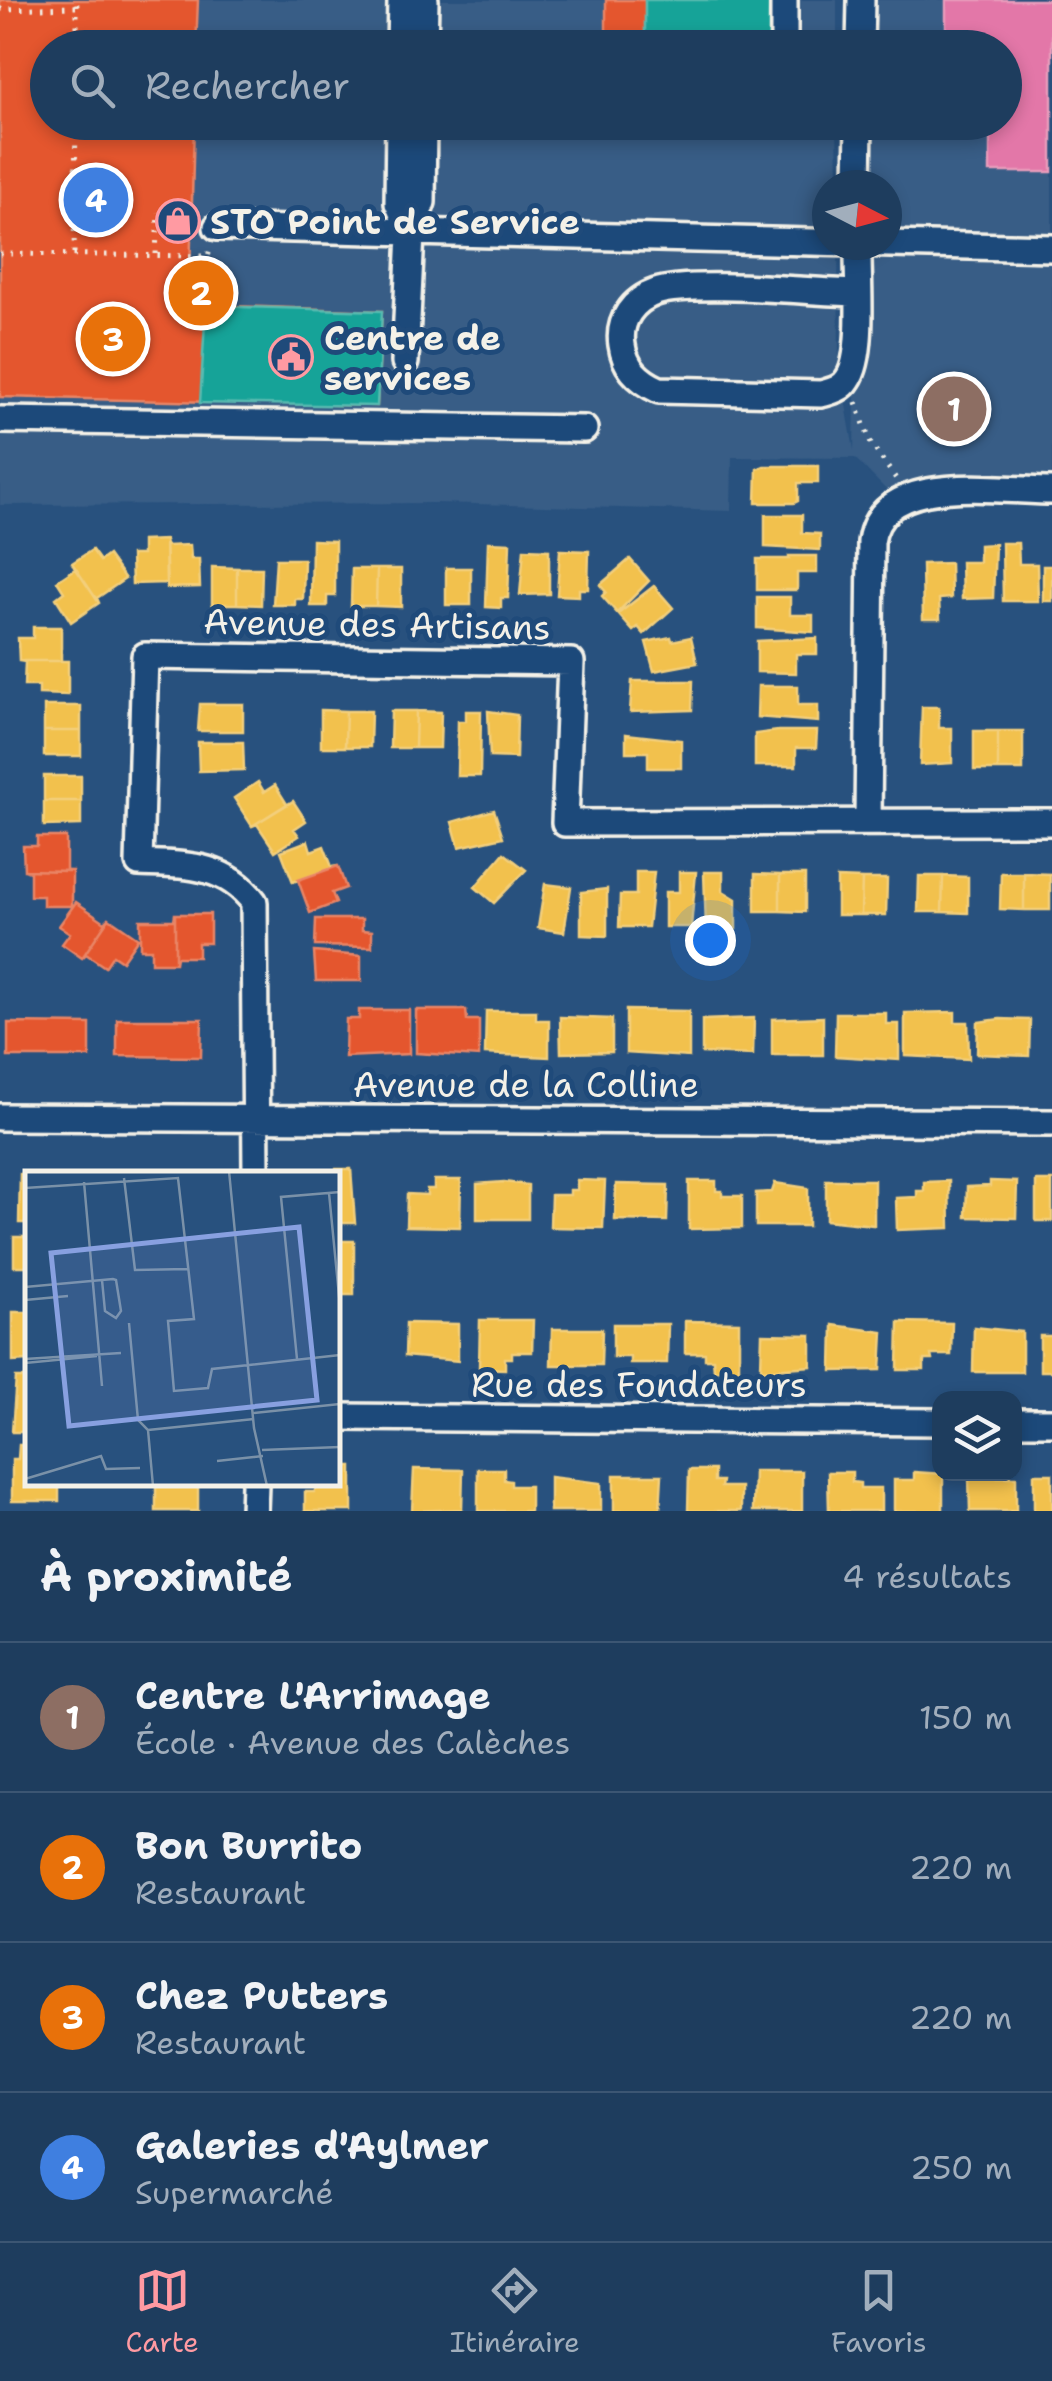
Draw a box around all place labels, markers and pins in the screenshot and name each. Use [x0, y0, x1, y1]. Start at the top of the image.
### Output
pin: 4 [64, 162, 128, 238]
shop icon: STO Point de Service [155, 198, 201, 244]
place label: STO Point de Service [210, 198, 580, 245]
pin: 2 [168, 256, 234, 330]
pin: 3 [80, 302, 146, 376]
place label: Centre de services [324, 314, 501, 401]
public building icon: Centre de services [268, 334, 314, 380]
pin: 1 [922, 372, 986, 446]

